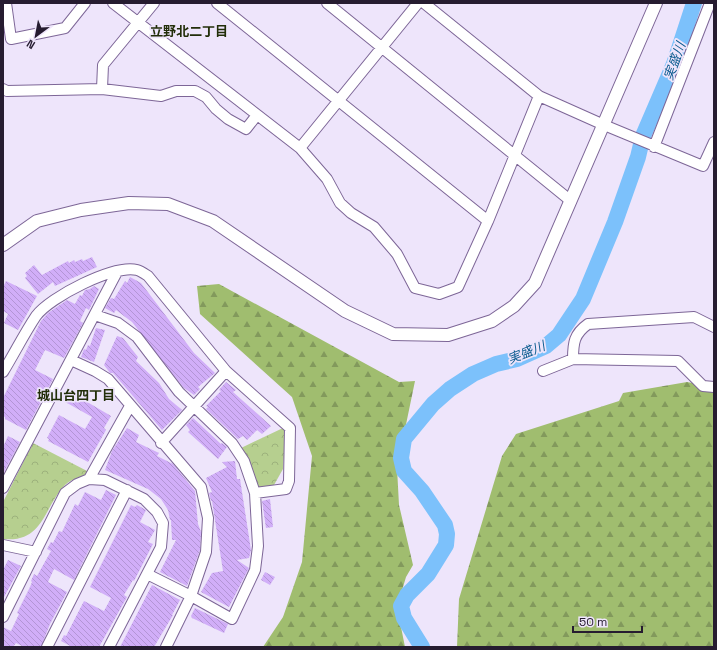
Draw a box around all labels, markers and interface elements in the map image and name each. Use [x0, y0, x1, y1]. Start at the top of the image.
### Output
north arrow [16, 16, 56, 56]
district label: 立野北二丁目 [150, 23, 228, 40]
text: N [24, 37, 38, 52]
water label: 実盛川 [660, 38, 690, 82]
water label: 実盛川 [505, 337, 549, 368]
district label: 城山台四丁目 [37, 387, 115, 404]
scale bar [573, 608, 642, 634]
text: 50 m [579, 614, 607, 630]

